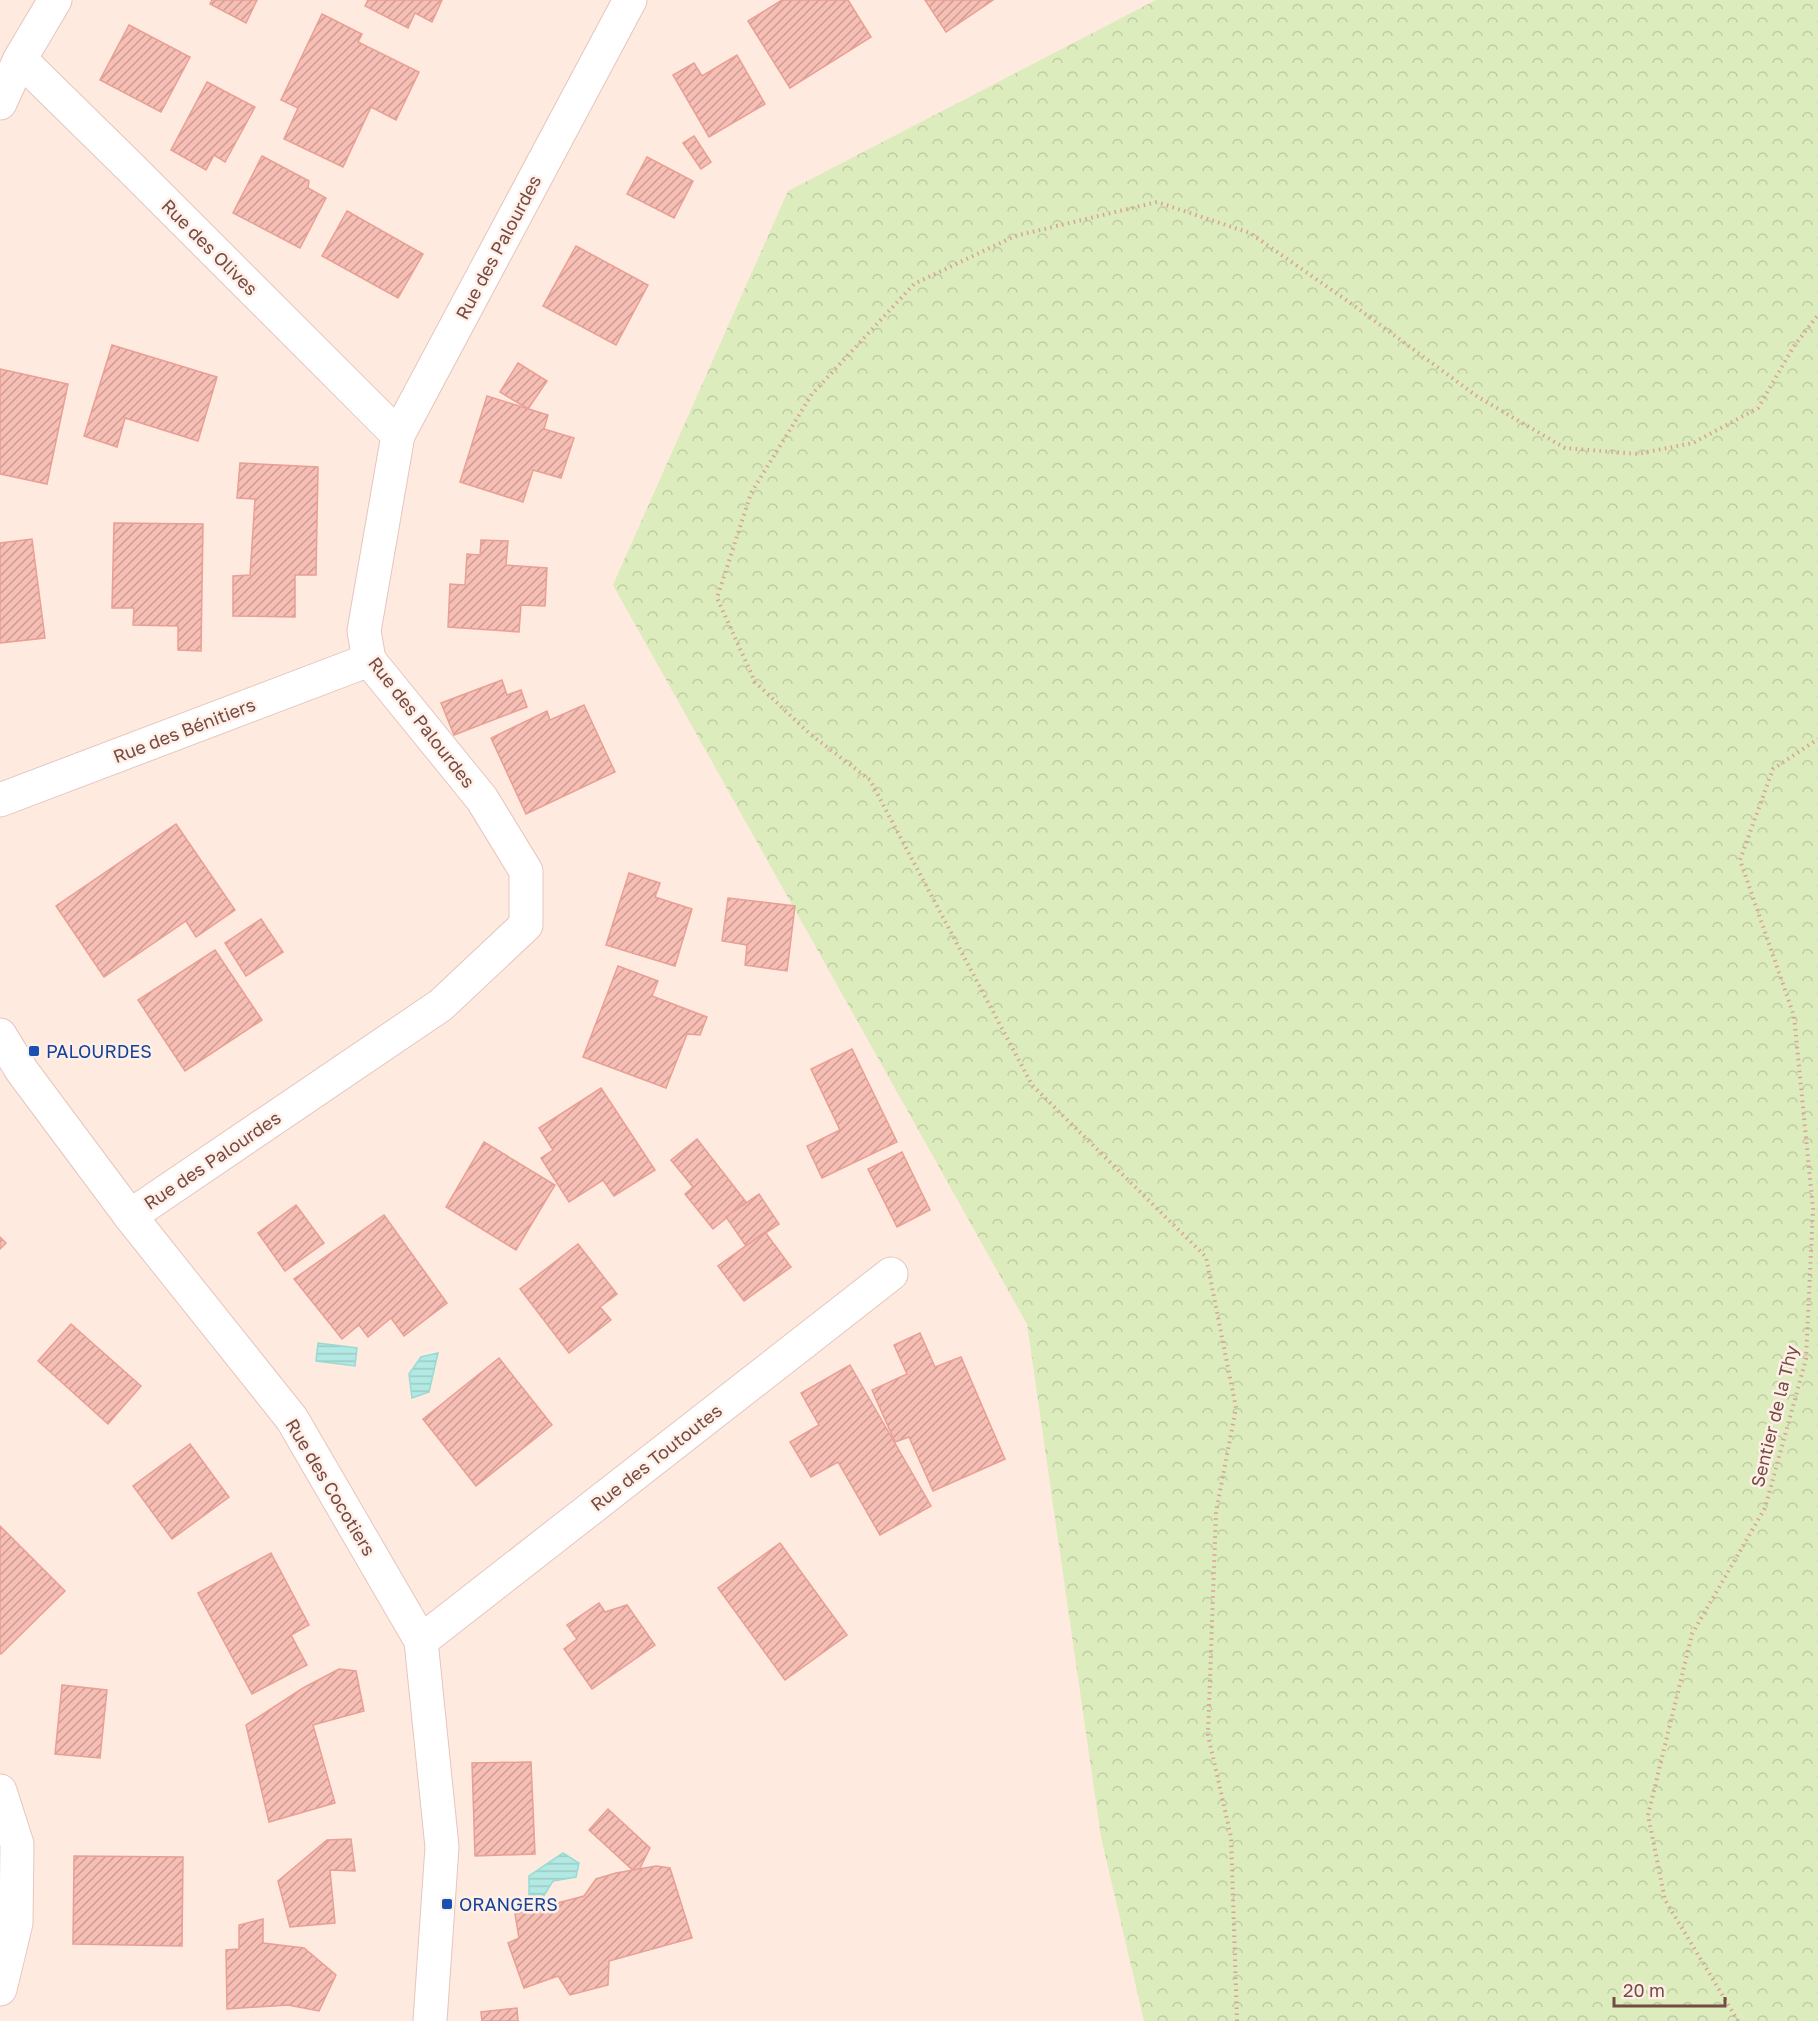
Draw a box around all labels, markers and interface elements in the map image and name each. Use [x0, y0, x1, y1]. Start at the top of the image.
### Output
street label: Rue des Palourdes [451, 171, 545, 323]
street label: Rue des Olives [157, 194, 263, 300]
street label: Rue des Palourdes [364, 652, 480, 792]
street label: Rue des Bénitiers [110, 693, 258, 767]
place label: PALOURDES [46, 1040, 152, 1062]
marker: PALOURDES [27, 1044, 41, 1058]
street label: Rue des Palourdes [139, 1106, 285, 1214]
street label: Sentier de la Thy [1746, 1343, 1802, 1489]
street label: Rue des Toutoutes [586, 1399, 726, 1515]
street label: Rue des Cocotiers [281, 1415, 381, 1559]
place label: ORANGERS [459, 1893, 558, 1915]
marker: ORANGERS [440, 1897, 454, 1911]
scale bar [1614, 1970, 1725, 2008]
text: 20 m [1623, 1979, 1665, 2001]

